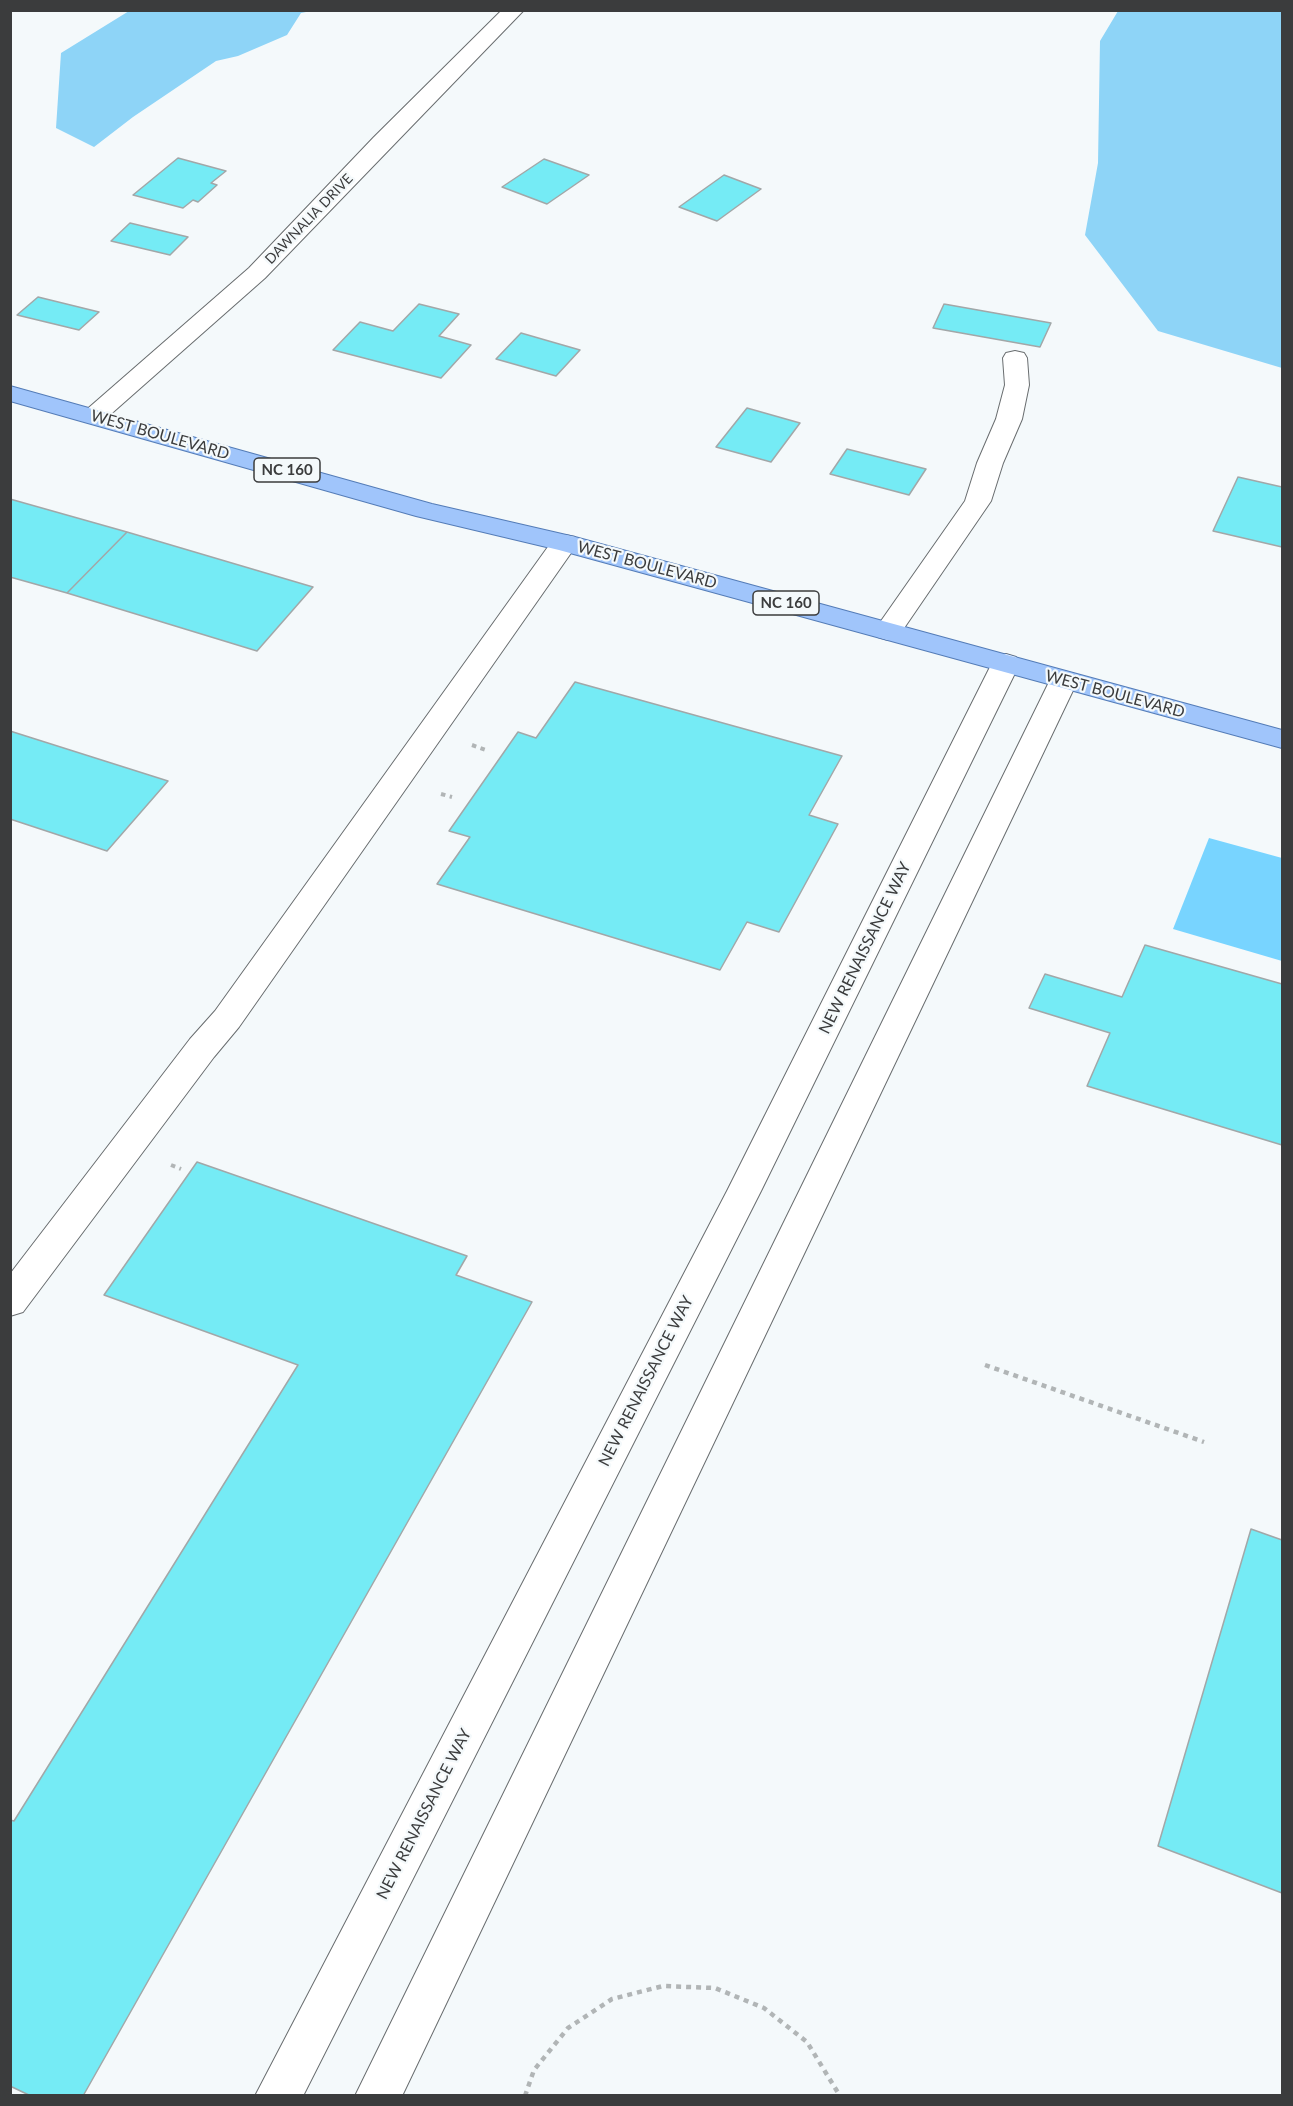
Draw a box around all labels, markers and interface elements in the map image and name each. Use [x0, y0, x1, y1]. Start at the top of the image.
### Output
street label: DAWNALIA DRIVE [262, 170, 356, 268]
street label: WEST BOULEVARD [88, 406, 232, 464]
road number: NC 160 [254, 458, 320, 482]
street label: WEST BOULEVARD [575, 537, 719, 593]
road number: NC 160 [753, 591, 819, 615]
street label: WEST BOULEVARD [1043, 666, 1187, 722]
street label: NEW RENAISSANCE WAY [815, 859, 915, 1037]
street label: NEW RENAISSANCE WAY [595, 1293, 697, 1469]
street label: NEW RENAISSANCE WAY [373, 1726, 475, 1902]

